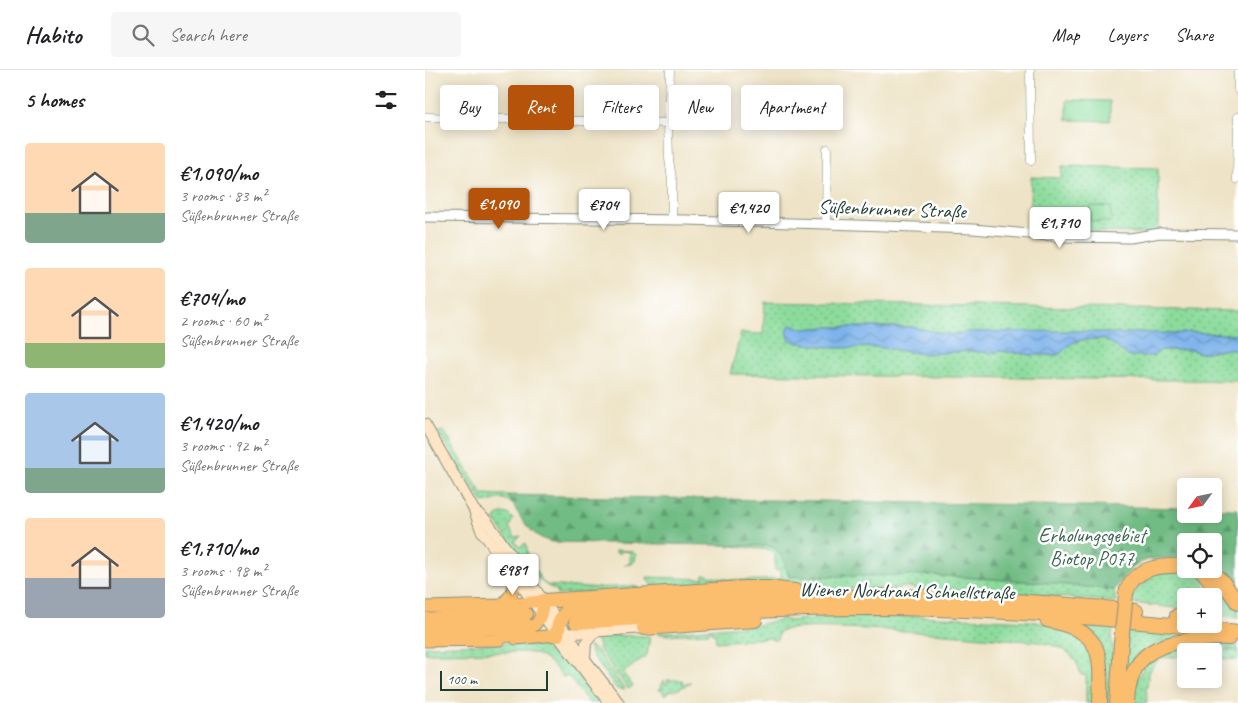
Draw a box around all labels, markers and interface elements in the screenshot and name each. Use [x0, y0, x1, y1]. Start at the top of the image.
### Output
search box [111, 12, 461, 57]
text: Habito [25, 20, 81, 50]
icon: search [129, 21, 157, 49]
text: Search here [169, 23, 247, 47]
text: Map [1052, 24, 1080, 46]
text: Layers [1108, 24, 1147, 46]
text: Share [1175, 24, 1213, 46]
chip: Buy [440, 85, 498, 130]
chip: Rent [508, 85, 574, 130]
chip: Filters [584, 85, 659, 130]
chip: New [669, 85, 731, 130]
chip: Apartment [741, 85, 843, 130]
icon: filters [372, 86, 400, 114]
text: 5 homes [25, 87, 84, 113]
text: €1,090/mo [180, 160, 258, 186]
icon: home [65, 163, 125, 223]
text: 3 rooms · 83 m² [180, 186, 266, 206]
pin: €1,090 [458, 188, 540, 230]
pin: €704 [574, 189, 634, 231]
pin: €1,420 [708, 191, 790, 234]
text: €1,090 [480, 194, 518, 214]
street label: Süßenbrunner Straße [818, 194, 968, 224]
text: €704 [590, 195, 618, 215]
text: €1,420 [729, 198, 769, 218]
text: Süßenbrunner Straße [180, 206, 298, 226]
pin: €1,710 [1019, 206, 1101, 249]
text: €1,710 [1040, 213, 1080, 233]
text: €704/mo [180, 285, 245, 311]
icon: home [65, 288, 125, 348]
text: 2 rooms · 60 m² [180, 311, 266, 331]
text: Süßenbrunner Straße [180, 331, 298, 351]
text: €1,420/mo [180, 410, 258, 436]
icon: home [65, 413, 125, 473]
text: 3 rooms · 92 m² [180, 436, 266, 456]
text: Süßenbrunner Straße [180, 456, 298, 476]
north arrow [1177, 478, 1223, 522]
map controls [1177, 478, 1222, 688]
park label: Erholungsgebiet Biotop P077 [1039, 523, 1149, 571]
button: locate [1177, 533, 1222, 578]
text: €1,710/mo [180, 535, 258, 561]
icon: home [65, 538, 125, 598]
pin: €981 [483, 554, 543, 596]
text: €981 [499, 560, 527, 580]
text: 3 rooms · 98 m² [180, 561, 266, 581]
street label: Wiener Nordrand Schnellstraße [799, 577, 1016, 605]
text: Süßenbrunner Straße [180, 581, 298, 601]
button: + [1177, 588, 1222, 633]
button: − [1177, 643, 1222, 688]
scale bar [440, 668, 547, 691]
text: 100 m [447, 671, 477, 688]

